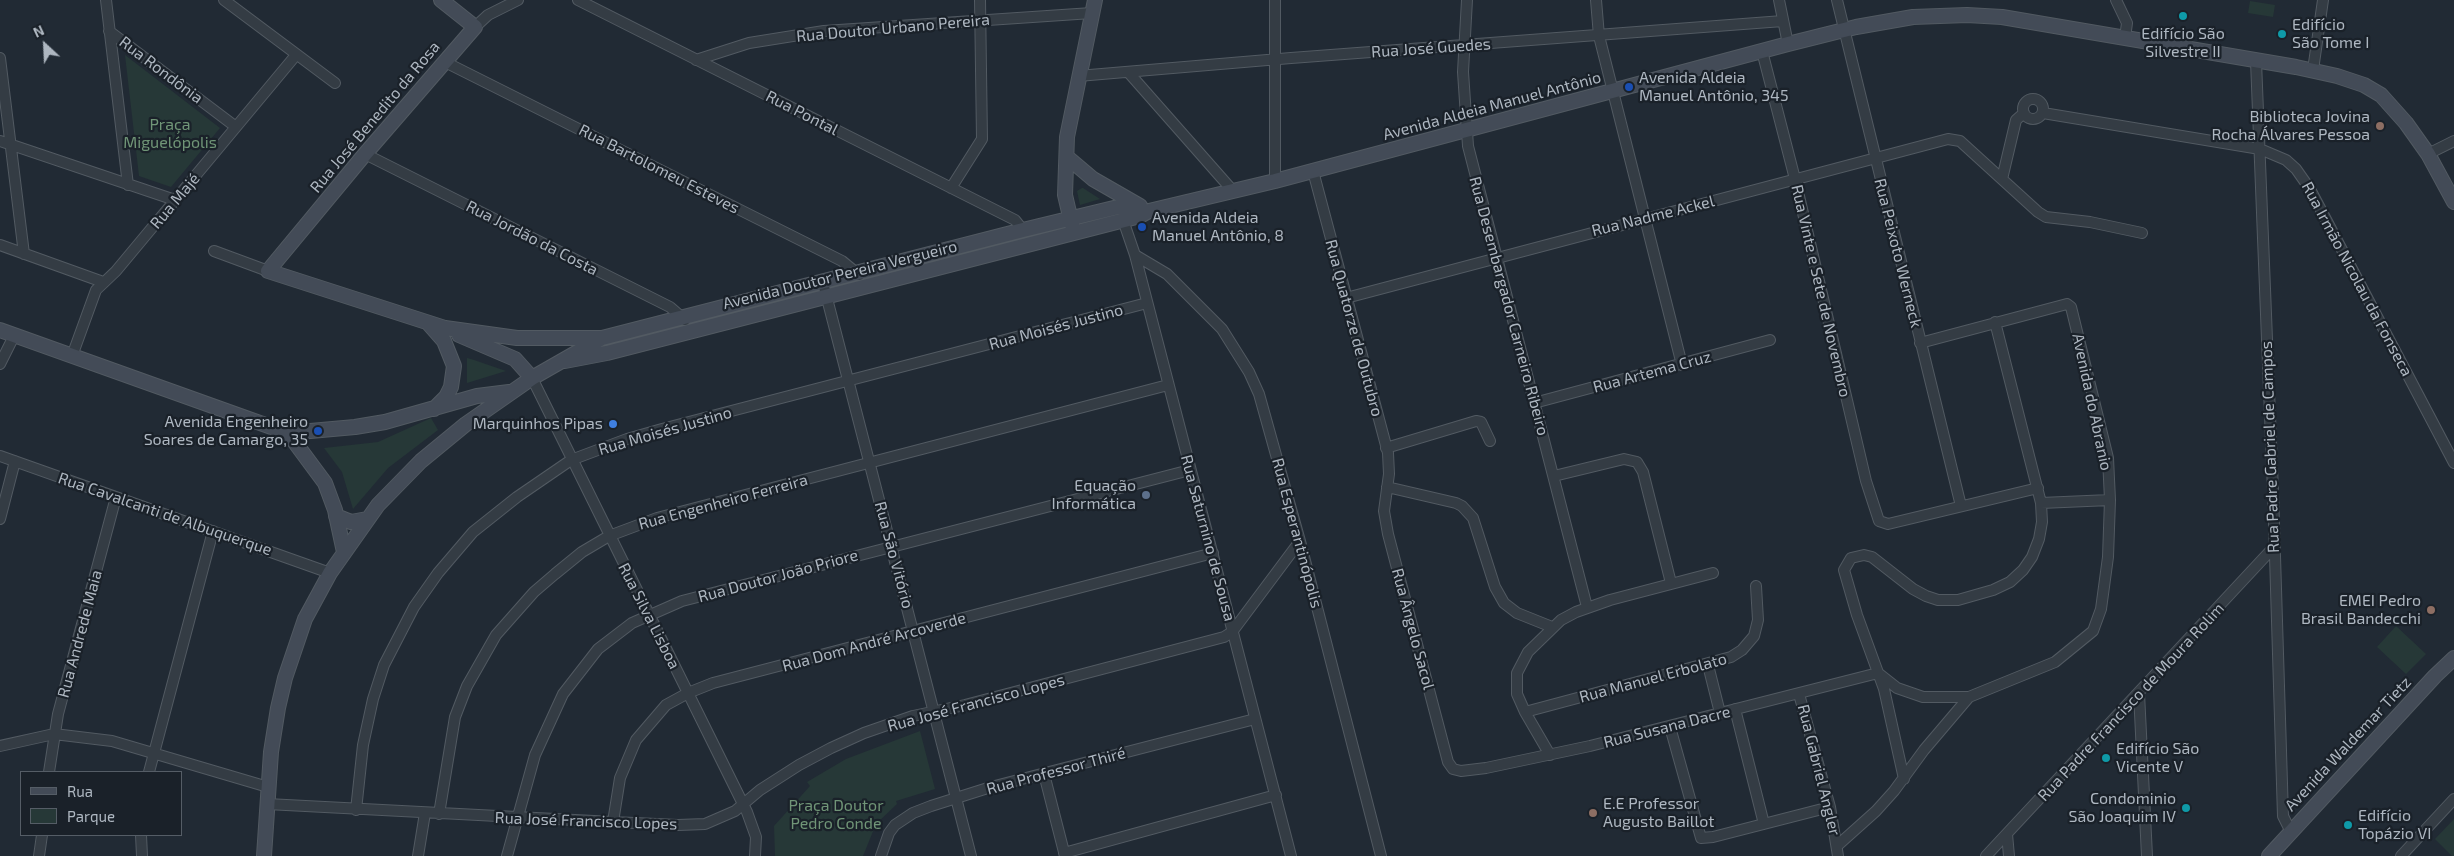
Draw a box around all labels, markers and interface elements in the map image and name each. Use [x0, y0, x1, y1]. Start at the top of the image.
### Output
street label: Rua Doutor Urbano Pereira [795, 10, 991, 46]
marker: Edifício São Silvestre II [2177, 10, 2189, 22]
place label: Edifício São Tome I [2292, 15, 2369, 53]
north arrow [20, 20, 70, 70]
text: N [30, 21, 47, 41]
place label: Edifício São Silvestre II [2141, 24, 2225, 62]
marker: Edifício São Tome I [2276, 28, 2288, 40]
street label: Rua Rondônia [115, 32, 207, 108]
street label: Rua José Guedes [1371, 34, 1491, 62]
street label: Rua José Benedito da Rosa [306, 37, 444, 197]
street label: Avenida Aldeia Manuel Antônio [1381, 68, 1603, 144]
place label: Avenida Aldeia Manuel Antônio, 345 [1639, 68, 1788, 106]
marker: Avenida Aldeia Manuel Antônio, 345 [1623, 81, 1635, 93]
street label: Rua Pontal [763, 87, 841, 139]
place label: Biblioteca Jovina Rocha Álvares Pessoa [2212, 107, 2370, 145]
park label: Praça Miguelópolis [123, 115, 217, 153]
street label: Rua Bartolomeu Esteves [576, 120, 742, 218]
marker: Biblioteca Jovina Rocha Álvares Pessoa [2374, 120, 2386, 132]
street label: Rua Majé [146, 169, 204, 233]
street label: Rua Desembargador Carneiro Ribeiro [1465, 174, 1553, 438]
street label: Rua Peixoto Werneck [1870, 176, 1926, 330]
street label: Rua Irmão Nicolau da Fonseca [2298, 179, 2416, 379]
street label: Rua Vinte e Sete de Novembro [1787, 183, 1855, 399]
street label: Rua Nadme Ackel [1590, 191, 1716, 241]
street label: Rua Jordão da Costa [463, 196, 601, 280]
place label: Avenida Aldeia Manuel Antônio, 8 [1152, 208, 1284, 246]
marker: Avenida Aldeia Manuel Antônio, 8 [1136, 221, 1148, 233]
street label: Avenida Doutor Pereira Vergueiro [721, 237, 959, 313]
street label: Rua Quatorze de Outubro [1321, 237, 1387, 419]
street label: Rua Moisés Justino [987, 300, 1125, 354]
street label: Avenida do Abranio [2068, 332, 2116, 472]
street label: Rua Padre Gabriel de Campos [2257, 341, 2283, 553]
street label: Rua Artema Cruz [1591, 347, 1713, 397]
street label: Rua Moisés Justino [596, 403, 734, 459]
place label: Avenida Engenheiro Soares de Camargo, 35 [144, 412, 308, 450]
place label: Marquinhos Pipas [473, 414, 603, 434]
marker: Marquinhos Pipas [607, 418, 619, 430]
marker: Avenida Engenheiro Soares de Camargo, 35 [312, 425, 324, 437]
street label: Rua Saturnino de Sousa [1177, 453, 1239, 623]
street label: Rua Esperantinópolis [1268, 456, 1326, 610]
street label: Rua Cavalcanti de Albuquerque [56, 468, 274, 560]
street label: Rua Engenheiro Ferreira [636, 470, 810, 534]
place label: Equação Informática [1052, 476, 1136, 514]
marker: Equação Informática [1140, 489, 1152, 501]
street label: Rua São Vitório [870, 499, 918, 611]
street label: Rua Doutor João Priore [696, 545, 860, 607]
street label: Rua Silva Lisboa [614, 560, 684, 672]
street label: Rua Ângelo Sacol [1388, 566, 1438, 692]
street label: Rua Andrede Maia [54, 568, 106, 700]
place label: EMEI Pedro Brasil Bandecchi [2301, 591, 2421, 629]
street label: Rua Padre Francisco de Moura Rolim [2034, 599, 2228, 805]
marker: EMEI Pedro Brasil Bandecchi [2425, 604, 2437, 616]
street label: Rua Dom André Arcoverde [780, 608, 968, 676]
street label: Rua Manuel Erbolato [1577, 649, 1729, 707]
street label: Rua José Francisco Lopes [885, 670, 1067, 736]
street label: Avenida Waldemar Tietz [2281, 673, 2415, 815]
street label: Rua Susana Dacre [1602, 702, 1732, 752]
street label: Rua Gabriel Angler [1793, 702, 1845, 838]
place label: Edifício São Vicente V [2116, 739, 2199, 777]
street label: Rua Professor Thiré [984, 743, 1128, 799]
marker: Edifício São Vicente V [2100, 752, 2112, 764]
legend [20, 771, 182, 836]
text: Rua [67, 782, 93, 800]
place label: Condominio São Joaquim IV [2069, 789, 2176, 827]
place label: E.E Professor Augusto Baillot [1603, 794, 1714, 832]
park label: Praça Doutor Pedro Conde [788, 796, 884, 834]
marker: Condominio São Joaquim IV [2180, 802, 2192, 814]
place label: Edifício Topázio VI [2358, 806, 2431, 844]
text: Parque [67, 807, 115, 825]
marker: E.E Professor Augusto Baillot [1587, 807, 1599, 819]
street label: Rua José Francisco Lopes [494, 808, 678, 834]
marker: Edifício Topázio VI [2342, 819, 2354, 831]

